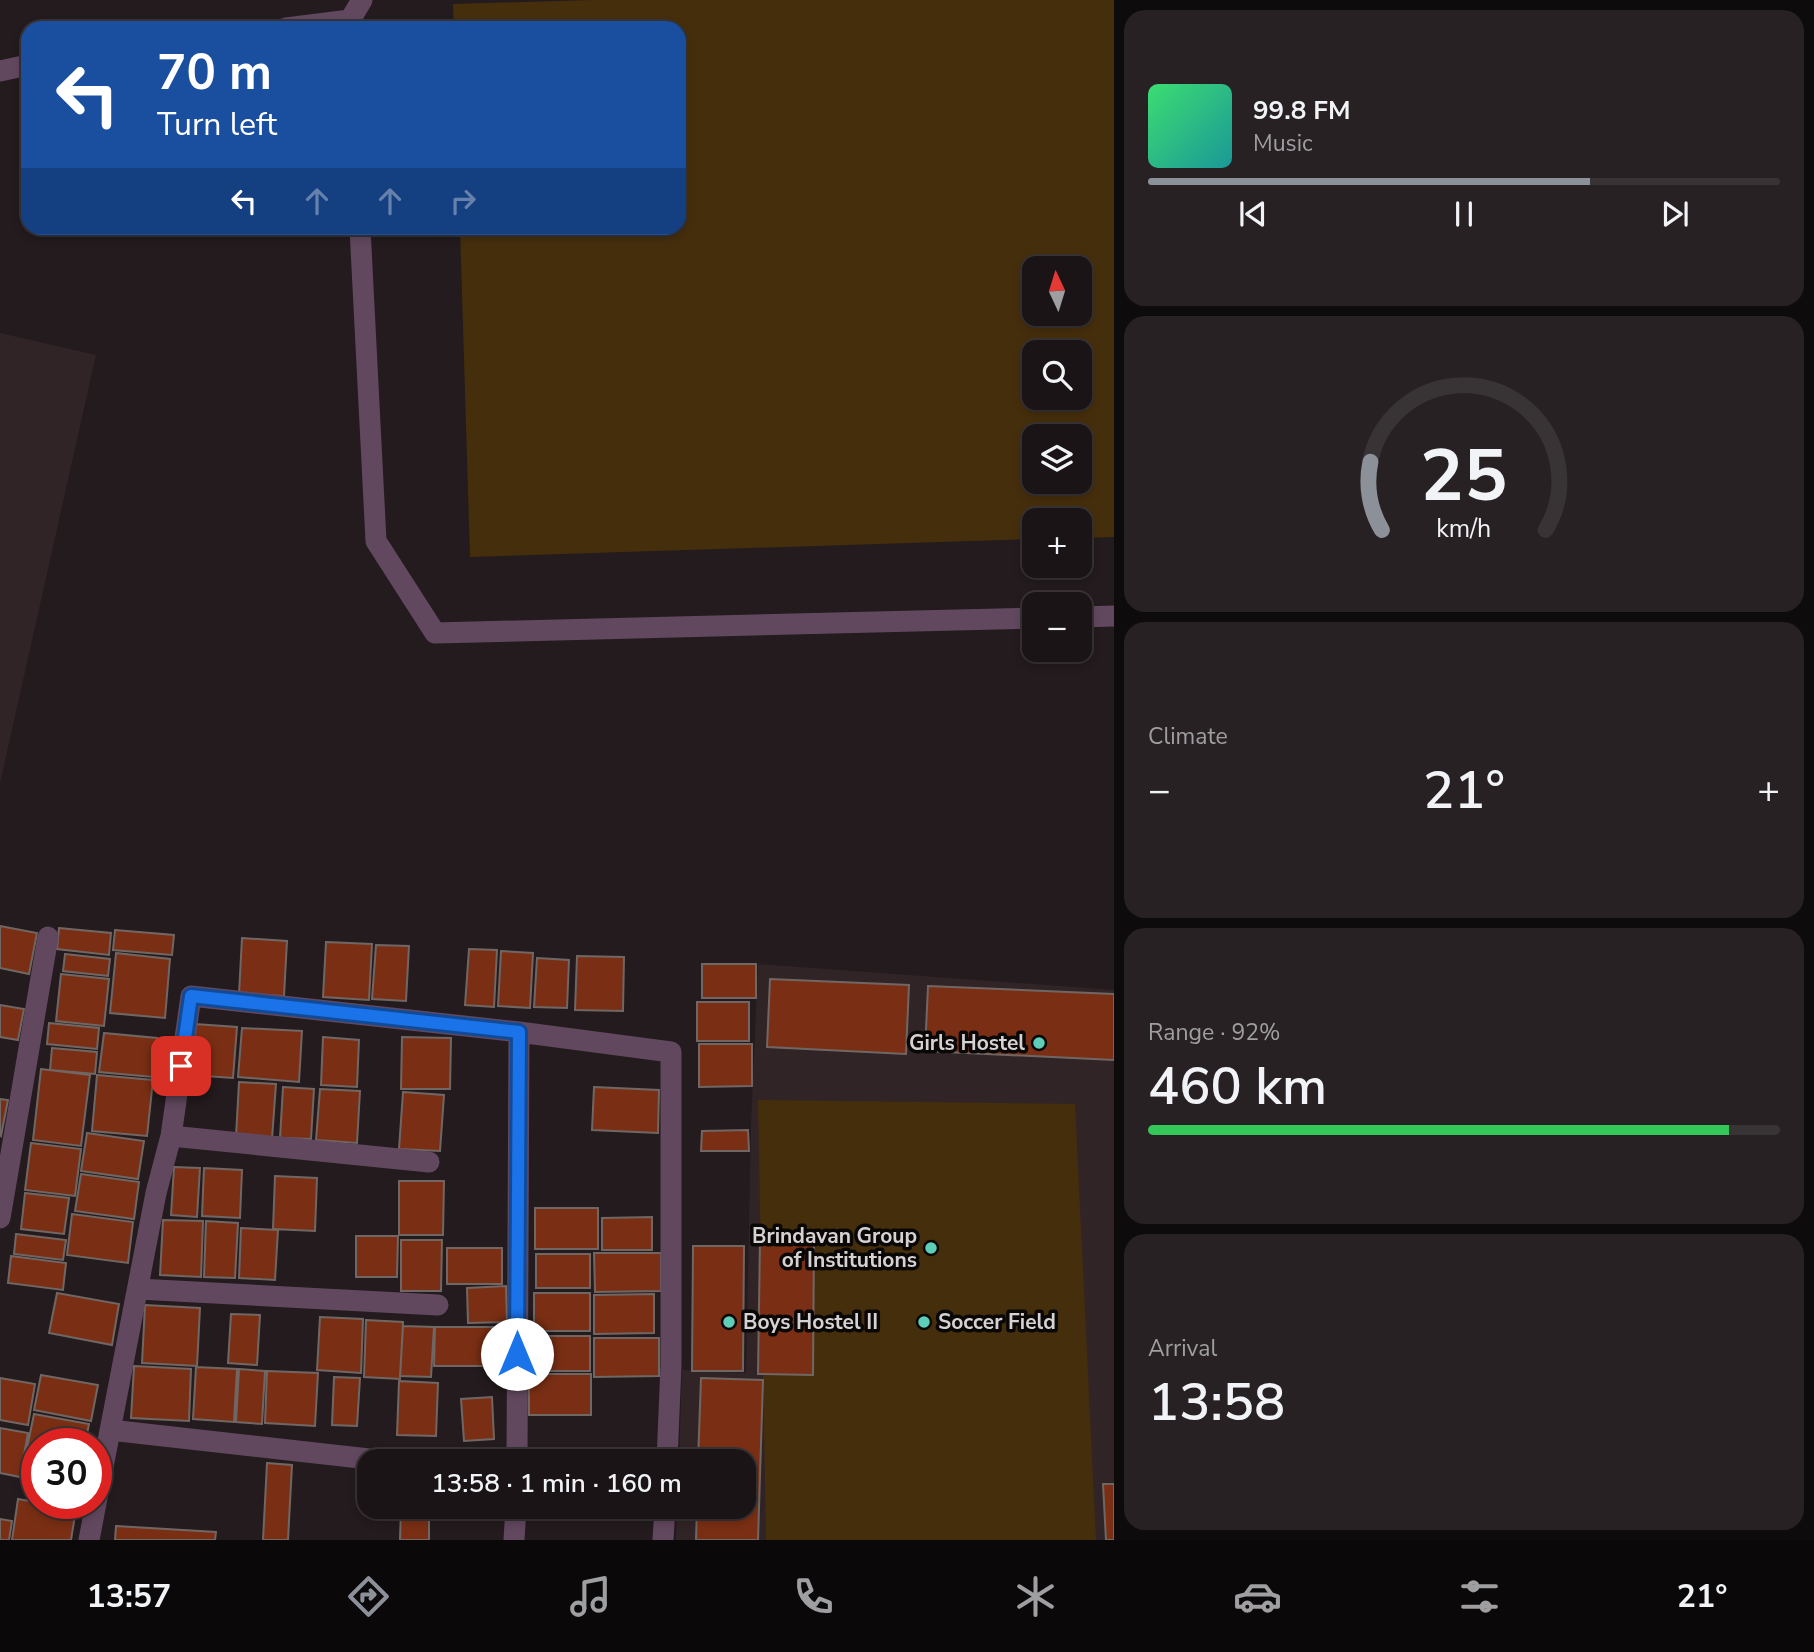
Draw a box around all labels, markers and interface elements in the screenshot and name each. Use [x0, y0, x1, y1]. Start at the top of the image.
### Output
text: 70 m [157, 39, 272, 106]
icon: left [42, 49, 133, 140]
text: 99.8 FM [1253, 93, 1350, 128]
text: Turn left [157, 103, 277, 146]
text: Music [1253, 128, 1313, 159]
icon: left [225, 182, 263, 220]
icon: ahead [298, 182, 336, 220]
icon: ahead [371, 182, 409, 220]
icon: right [444, 182, 482, 220]
icon: previous [1234, 195, 1272, 233]
icon: pause [1445, 195, 1483, 233]
icon: next [1656, 195, 1694, 233]
north arrow [1022, 256, 1092, 326]
map controls [1022, 256, 1092, 662]
button: search [1022, 340, 1092, 410]
button: layers [1022, 424, 1092, 494]
text: 25 [1420, 426, 1508, 526]
button: + [1022, 508, 1092, 578]
text: km/h [1436, 512, 1492, 546]
button: − [1022, 592, 1092, 662]
text: Climate [1148, 721, 1228, 752]
text: 21° [1423, 755, 1505, 826]
text: − [1148, 765, 1171, 816]
text: + [1757, 765, 1780, 816]
text: Range · 92% [1148, 1017, 1280, 1048]
place label: Girls Hostel [909, 1029, 1025, 1057]
marker: Girls Hostel [1031, 1035, 1047, 1051]
pin [151, 1036, 211, 1096]
icon: arrive [162, 1047, 200, 1085]
text: 460 km [1148, 1051, 1327, 1122]
place label: Brindavan Group of Institutions [752, 1222, 917, 1274]
marker: Brindavan Group of Institutions [923, 1240, 939, 1256]
place label: Boys Hostel II [743, 1308, 878, 1336]
place label: Soccer Field [938, 1308, 1056, 1336]
marker: Boys Hostel II [721, 1314, 737, 1330]
marker: Soccer Field [916, 1314, 932, 1330]
position arrow [480, 1317, 554, 1391]
text: Arrival [1148, 1333, 1217, 1364]
text: 13:58 [1148, 1367, 1285, 1438]
speed limit sign: 30 [21, 1428, 112, 1519]
text: 13:58 · 1 min · 160 m [431, 1466, 682, 1501]
icon: directions [344, 1572, 393, 1621]
icon: music [566, 1572, 615, 1621]
icon: phone [789, 1572, 838, 1621]
icon: climate [1011, 1572, 1060, 1621]
icon: car [1233, 1572, 1282, 1621]
icon: filters [1455, 1572, 1504, 1621]
text: 13:57 [87, 1575, 171, 1618]
text: 21° [1677, 1575, 1727, 1618]

